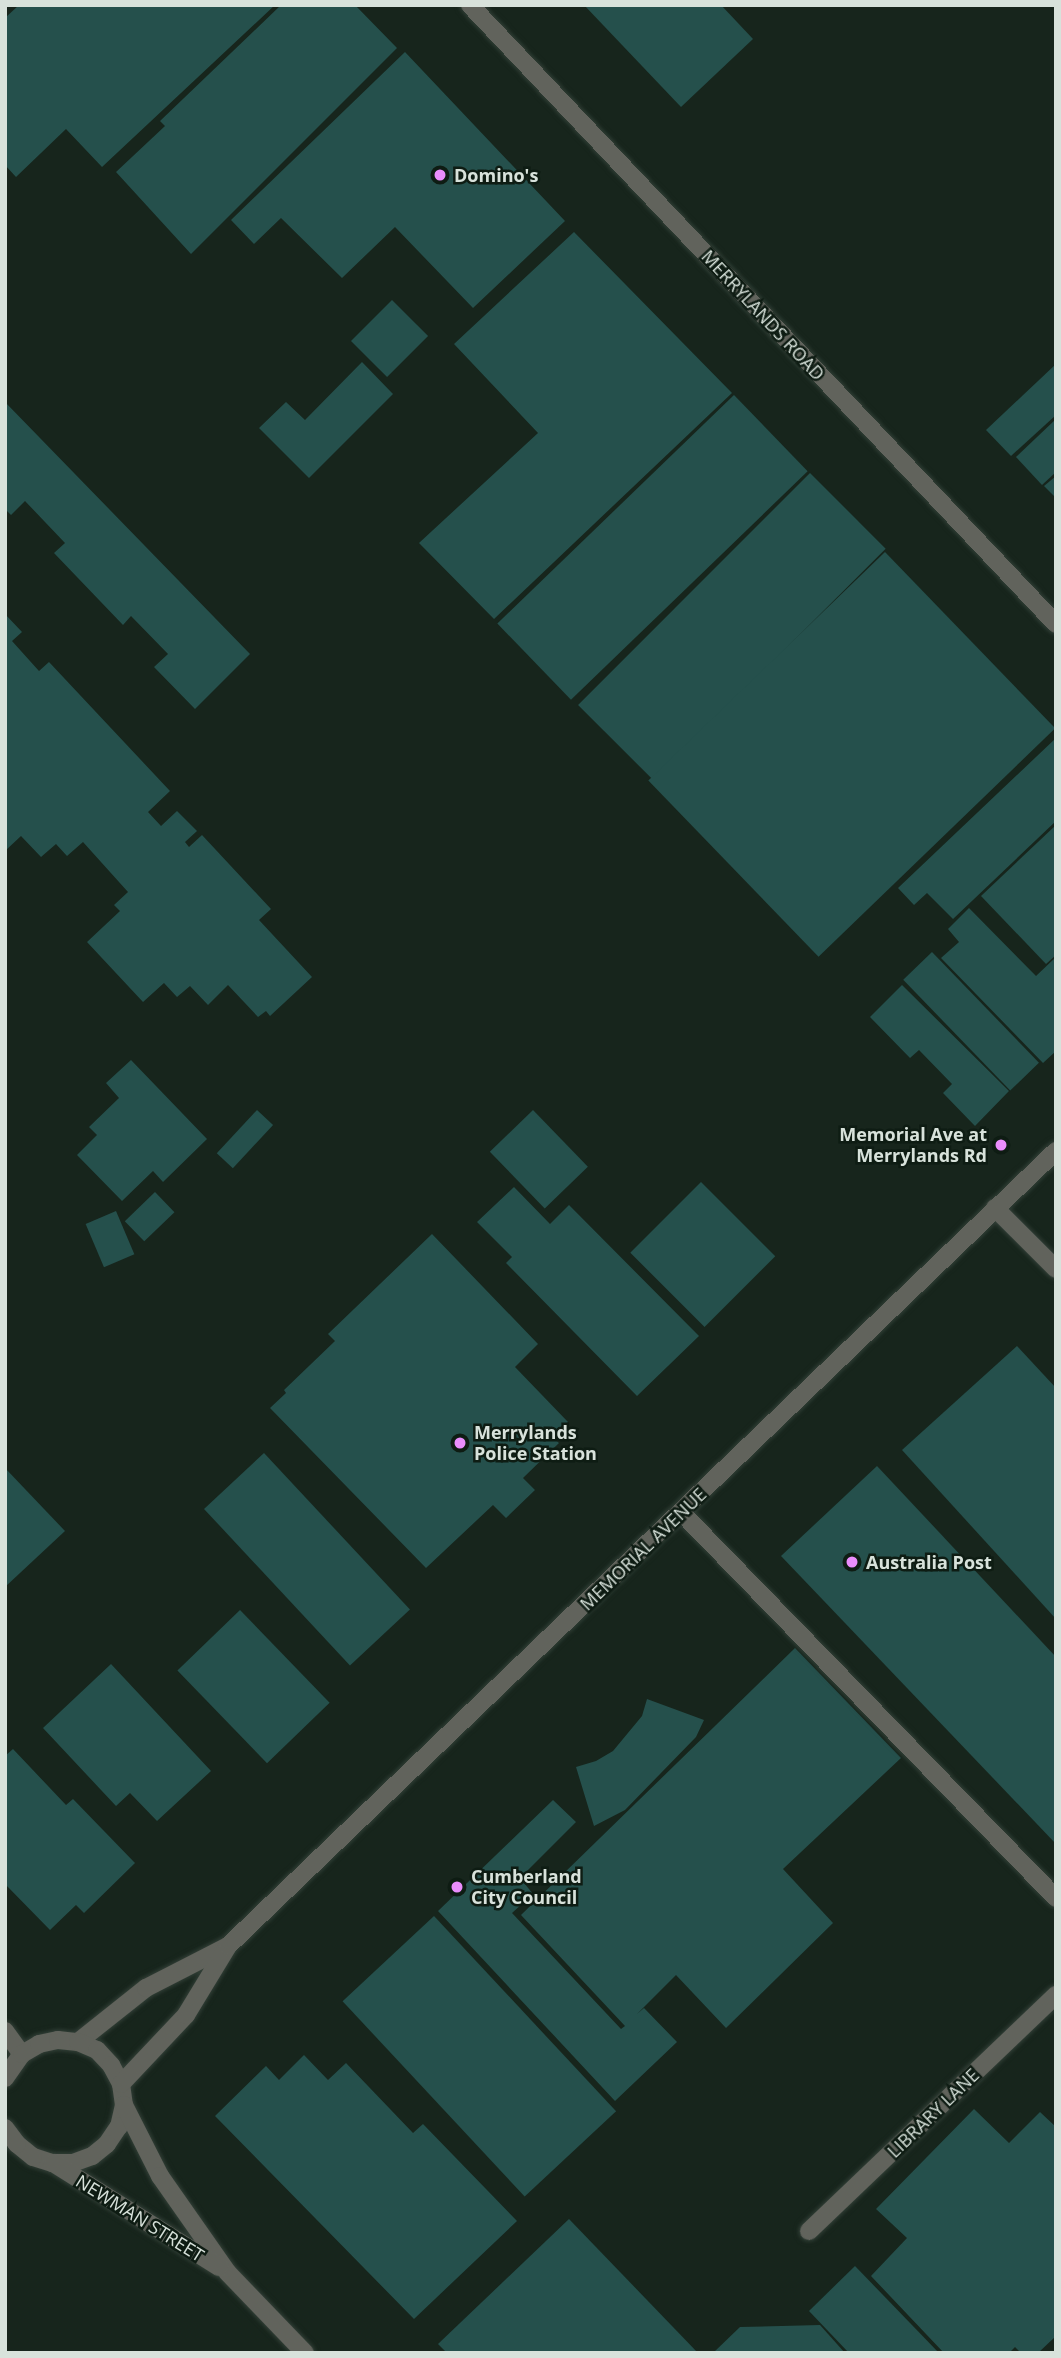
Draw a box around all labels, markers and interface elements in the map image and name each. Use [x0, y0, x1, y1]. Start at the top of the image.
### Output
place label: Domino's [454, 164, 538, 186]
marker: Domino's [432, 167, 448, 183]
street label: MERRYLANDS ROAD [697, 245, 829, 385]
place label: Memorial Ave at Merrylands Rd [839, 1124, 987, 1166]
marker: Memorial Ave at Merrylands Rd [993, 1137, 1009, 1153]
place label: Merrylands Police Station [474, 1422, 597, 1464]
marker: Merrylands Police Station [452, 1435, 468, 1451]
street label: MEMORIAL AVENUE [576, 1483, 710, 1615]
place label: Australia Post [866, 1551, 992, 1573]
marker: Australia Post [844, 1554, 860, 1570]
place label: Cumberland City Council [471, 1866, 582, 1909]
marker: Cumberland City Council [449, 1879, 465, 1895]
street label: LIBRARY LANE [883, 2064, 983, 2162]
street label: NEWMAN STREET [72, 2170, 208, 2266]

